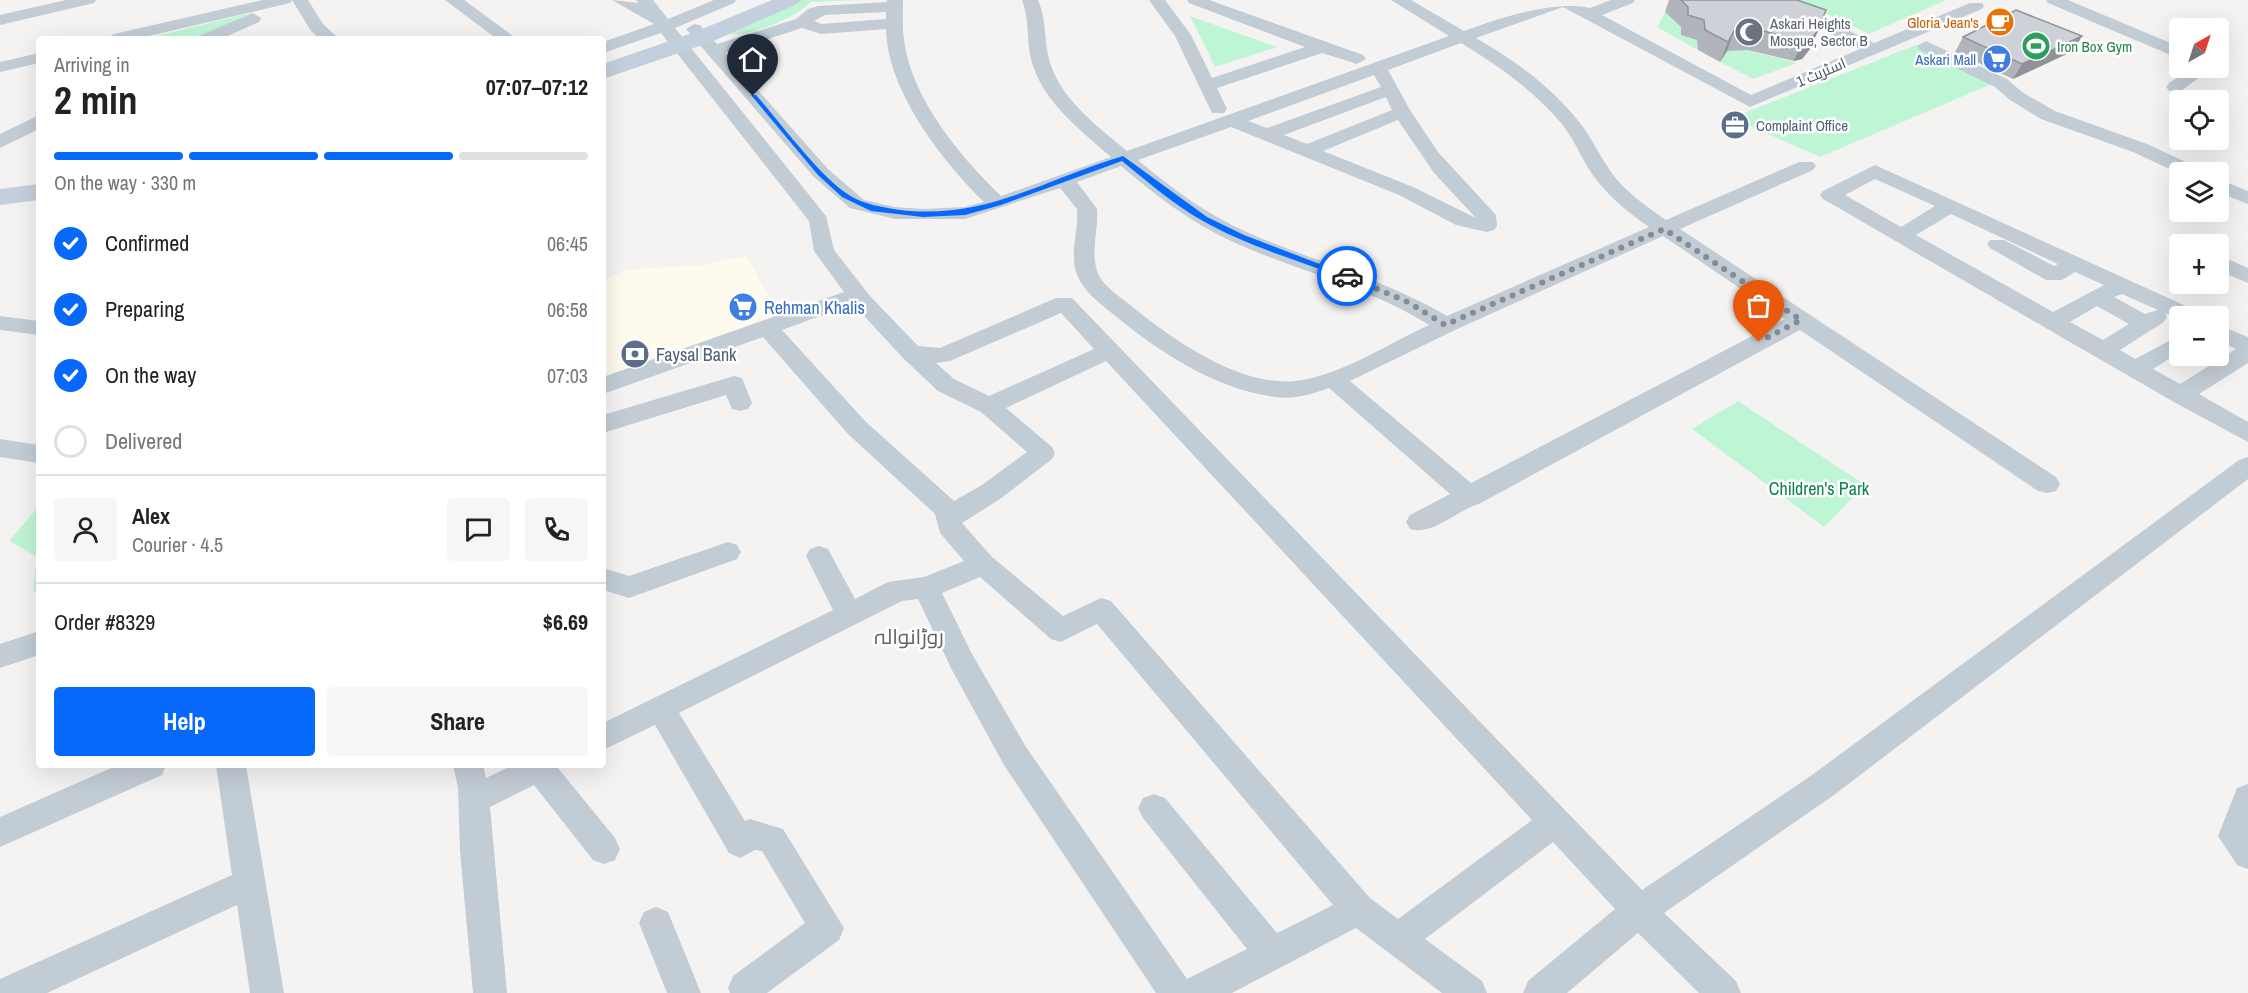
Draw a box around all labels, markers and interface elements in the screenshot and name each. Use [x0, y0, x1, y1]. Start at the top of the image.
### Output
cafe icon: Gloria Jean's [1984, 6, 2016, 38]
place label: Gloria Jean's [1907, 12, 1979, 33]
place label: Askari Heights Mosque, Sector B [1769, 13, 1868, 51]
mosque icon: Askari Heights Mosque, Sector B [1733, 16, 1765, 48]
north arrow [2169, 18, 2229, 78]
map controls [2169, 18, 2229, 366]
sports icon: Iron Box Gym [2020, 30, 2052, 62]
pin [727, 34, 778, 96]
place label: Iron Box Gym [2057, 36, 2132, 57]
icon: home [736, 43, 769, 76]
supermarket icon: Askari Mall [1981, 43, 2013, 75]
place label: Askari Mall [1914, 49, 1976, 70]
text: Arriving in [54, 51, 130, 78]
street label: اسٹریٹ 1 [1793, 52, 1849, 92]
text: 07:07–07:12 [486, 72, 588, 102]
text: 2 min [54, 74, 138, 126]
button: locate [2169, 90, 2229, 150]
office icon: Complaint Office [1719, 109, 1751, 141]
place label: Complaint Office [1756, 115, 1848, 136]
button: layers [2169, 162, 2229, 222]
text: On the way · 330 m [54, 169, 196, 196]
icon: check [54, 227, 87, 260]
text: Confirmed [105, 228, 189, 258]
text: 06:45 [547, 230, 588, 257]
button: + [2169, 234, 2229, 294]
courier [1317, 246, 1377, 306]
icon: car [1331, 260, 1364, 293]
pin [1733, 280, 1784, 342]
icon: bag [1742, 289, 1775, 322]
supermarket icon: Rehman Khalis [727, 291, 759, 323]
icon: check [54, 293, 87, 326]
text: Preparing [105, 294, 184, 324]
place label: Rehman Khalis [764, 295, 865, 320]
text: 06:58 [547, 296, 588, 323]
button: − [2169, 306, 2229, 366]
bank icon: Faysal Bank [619, 338, 651, 370]
place label: Faysal Bank [656, 342, 737, 367]
icon: check [54, 359, 87, 392]
text: On the way [105, 360, 196, 390]
text: 07:03 [547, 362, 588, 389]
text: Delivered [105, 426, 182, 456]
park label: Children's Park [1769, 476, 1870, 501]
button: person [54, 498, 117, 561]
button: chat [447, 498, 510, 561]
button: phone [525, 498, 588, 561]
text: Alex [132, 501, 170, 531]
text: Courier · 4.5 [132, 531, 223, 558]
text: Order #8329 [54, 607, 155, 637]
text: $6.69 [543, 607, 588, 637]
district label: روڑانوالہ [874, 622, 944, 651]
button: Help [54, 687, 315, 756]
button: Share [327, 687, 588, 756]

